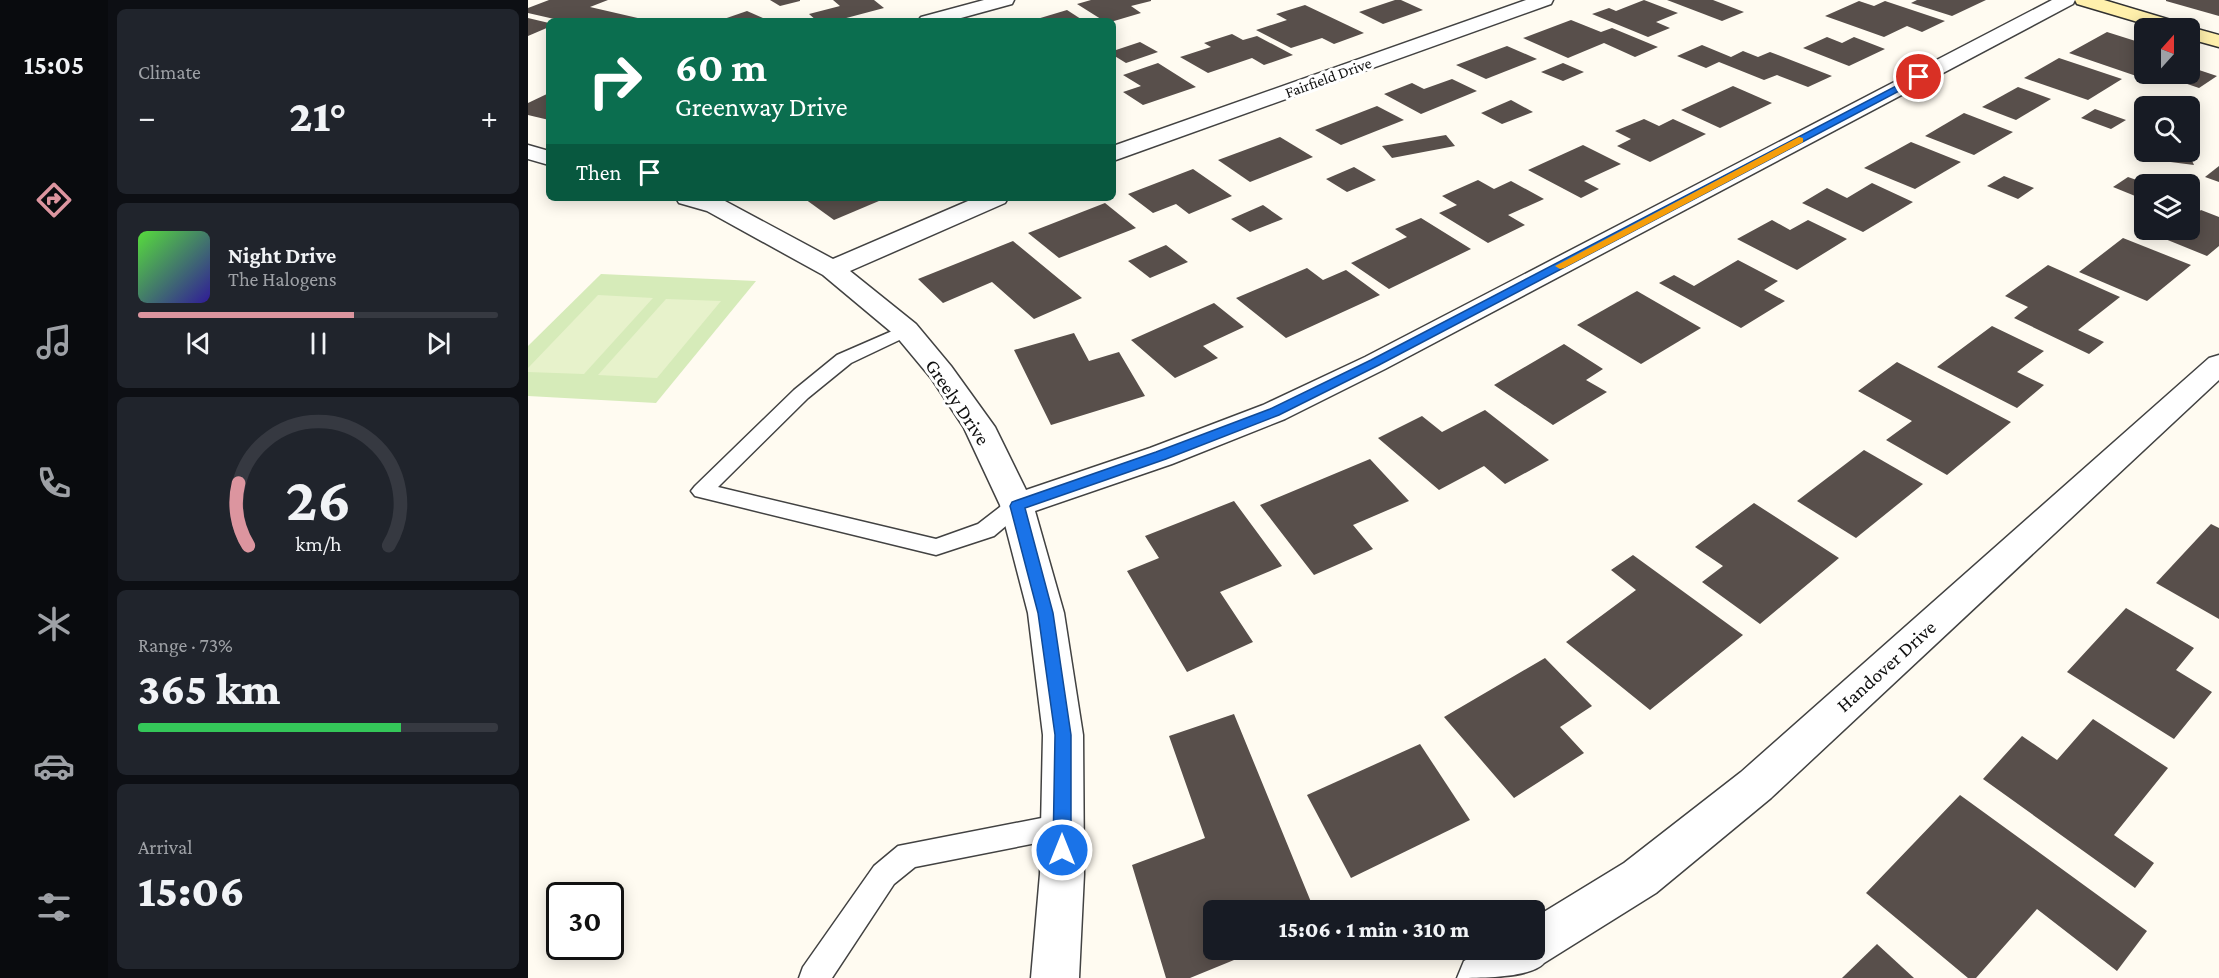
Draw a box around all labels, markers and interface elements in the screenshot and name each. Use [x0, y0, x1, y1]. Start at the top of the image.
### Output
north arrow [2134, 18, 2200, 84]
map controls [2134, 18, 2200, 240]
icon: right [576, 42, 654, 120]
text: 60 m [675, 43, 767, 90]
text: 15:05 [24, 50, 84, 80]
pin [1893, 51, 1944, 102]
street label: Fairfield Drive [1283, 54, 1374, 101]
icon: arrive [1902, 60, 1935, 93]
text: Climate [138, 61, 201, 83]
text: 21° [289, 91, 347, 141]
text: Greenway Drive [675, 92, 848, 122]
button: search [2134, 96, 2200, 162]
text: − [138, 98, 155, 135]
text: + [481, 98, 498, 135]
icon: arrive [633, 156, 666, 189]
text: Then [576, 160, 621, 185]
button: layers [2134, 174, 2200, 240]
icon: directions [33, 179, 75, 221]
text: Night Drive [228, 243, 336, 268]
text: The Halogens [228, 268, 337, 290]
icon: music [33, 321, 75, 363]
icon: previous [182, 327, 215, 360]
icon: pause [302, 327, 335, 360]
icon: next [422, 327, 455, 360]
street label: Greely Drive [920, 355, 995, 450]
icon: phone [33, 462, 75, 504]
text: 26 [285, 464, 351, 533]
text: km/h [295, 532, 342, 556]
icon: climate [33, 603, 75, 645]
street label: Handover Drive [1832, 616, 1940, 716]
text: Range · 73% [138, 634, 233, 656]
text: 365 km [138, 664, 280, 714]
icon: car [33, 745, 75, 787]
position arrow [1030, 818, 1094, 882]
text: Arrival [138, 836, 192, 858]
text: 15:06 [138, 866, 245, 916]
speed limit sign: 30 [546, 882, 624, 960]
icon: filters [33, 886, 75, 928]
text: 15:06 · 1 min · 310 m [1279, 917, 1469, 942]

